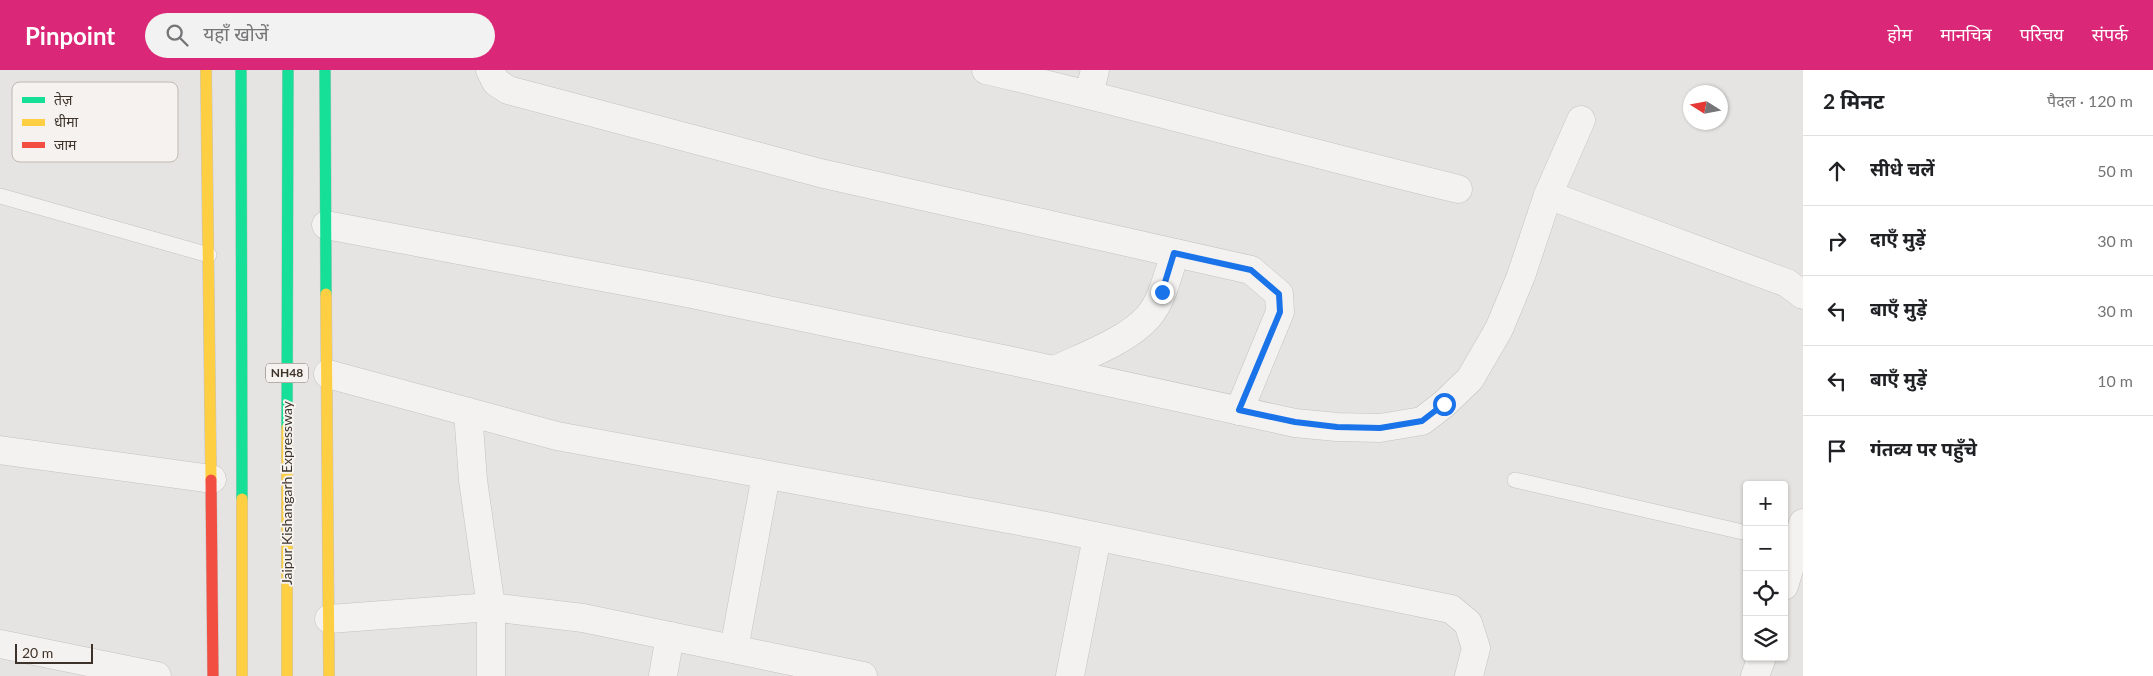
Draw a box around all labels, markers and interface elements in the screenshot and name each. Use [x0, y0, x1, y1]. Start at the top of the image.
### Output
search box [145, 13, 495, 58]
text: Pinpoint [25, 21, 115, 50]
icon: search [163, 21, 191, 49]
text: यहाँ खोजें [203, 22, 269, 45]
text: होम [1887, 23, 1912, 45]
text: मानचित्र [1940, 23, 1992, 45]
text: परिचय [2020, 23, 2064, 45]
text: संपर्क [2092, 23, 2128, 45]
legend [12, 82, 178, 162]
north arrow [1683, 85, 1728, 130]
text: 2 मिनट [1823, 88, 1884, 113]
text: तेज़ [54, 91, 73, 108]
text: पैदल · 120 m [2047, 91, 2133, 110]
text: धीमा [54, 113, 79, 130]
text: जाम [54, 136, 77, 153]
icon: ahead [1823, 157, 1851, 185]
text: सीधे चलें [1870, 157, 1935, 180]
text: 50 m [2097, 161, 2133, 180]
icon: right [1823, 227, 1851, 255]
text: दाएँ मुड़ें [1870, 227, 1926, 250]
text: 30 m [2097, 231, 2133, 250]
route end [1151, 281, 1174, 304]
icon: left [1823, 297, 1851, 325]
text: बाएँ मुड़ें [1870, 297, 1927, 320]
text: 30 m [2097, 301, 2133, 320]
road number: NH48 [266, 364, 308, 382]
icon: left [1823, 367, 1851, 395]
text: बाएँ मुड़ें [1870, 367, 1927, 390]
text: 10 m [2097, 371, 2133, 390]
route start [1433, 393, 1456, 416]
street label: Jaipur Kishangarh Expressway [278, 400, 295, 585]
icon: arrive [1823, 437, 1851, 465]
text: गंतव्य पर पहुँचे [1870, 437, 1977, 460]
map controls [1743, 481, 1788, 661]
button: + [1743, 481, 1788, 526]
button: − [1743, 526, 1788, 571]
button: locate [1743, 571, 1788, 616]
button: layers [1743, 616, 1788, 661]
scale bar [15, 641, 92, 664]
text: 20 m [22, 644, 53, 661]

